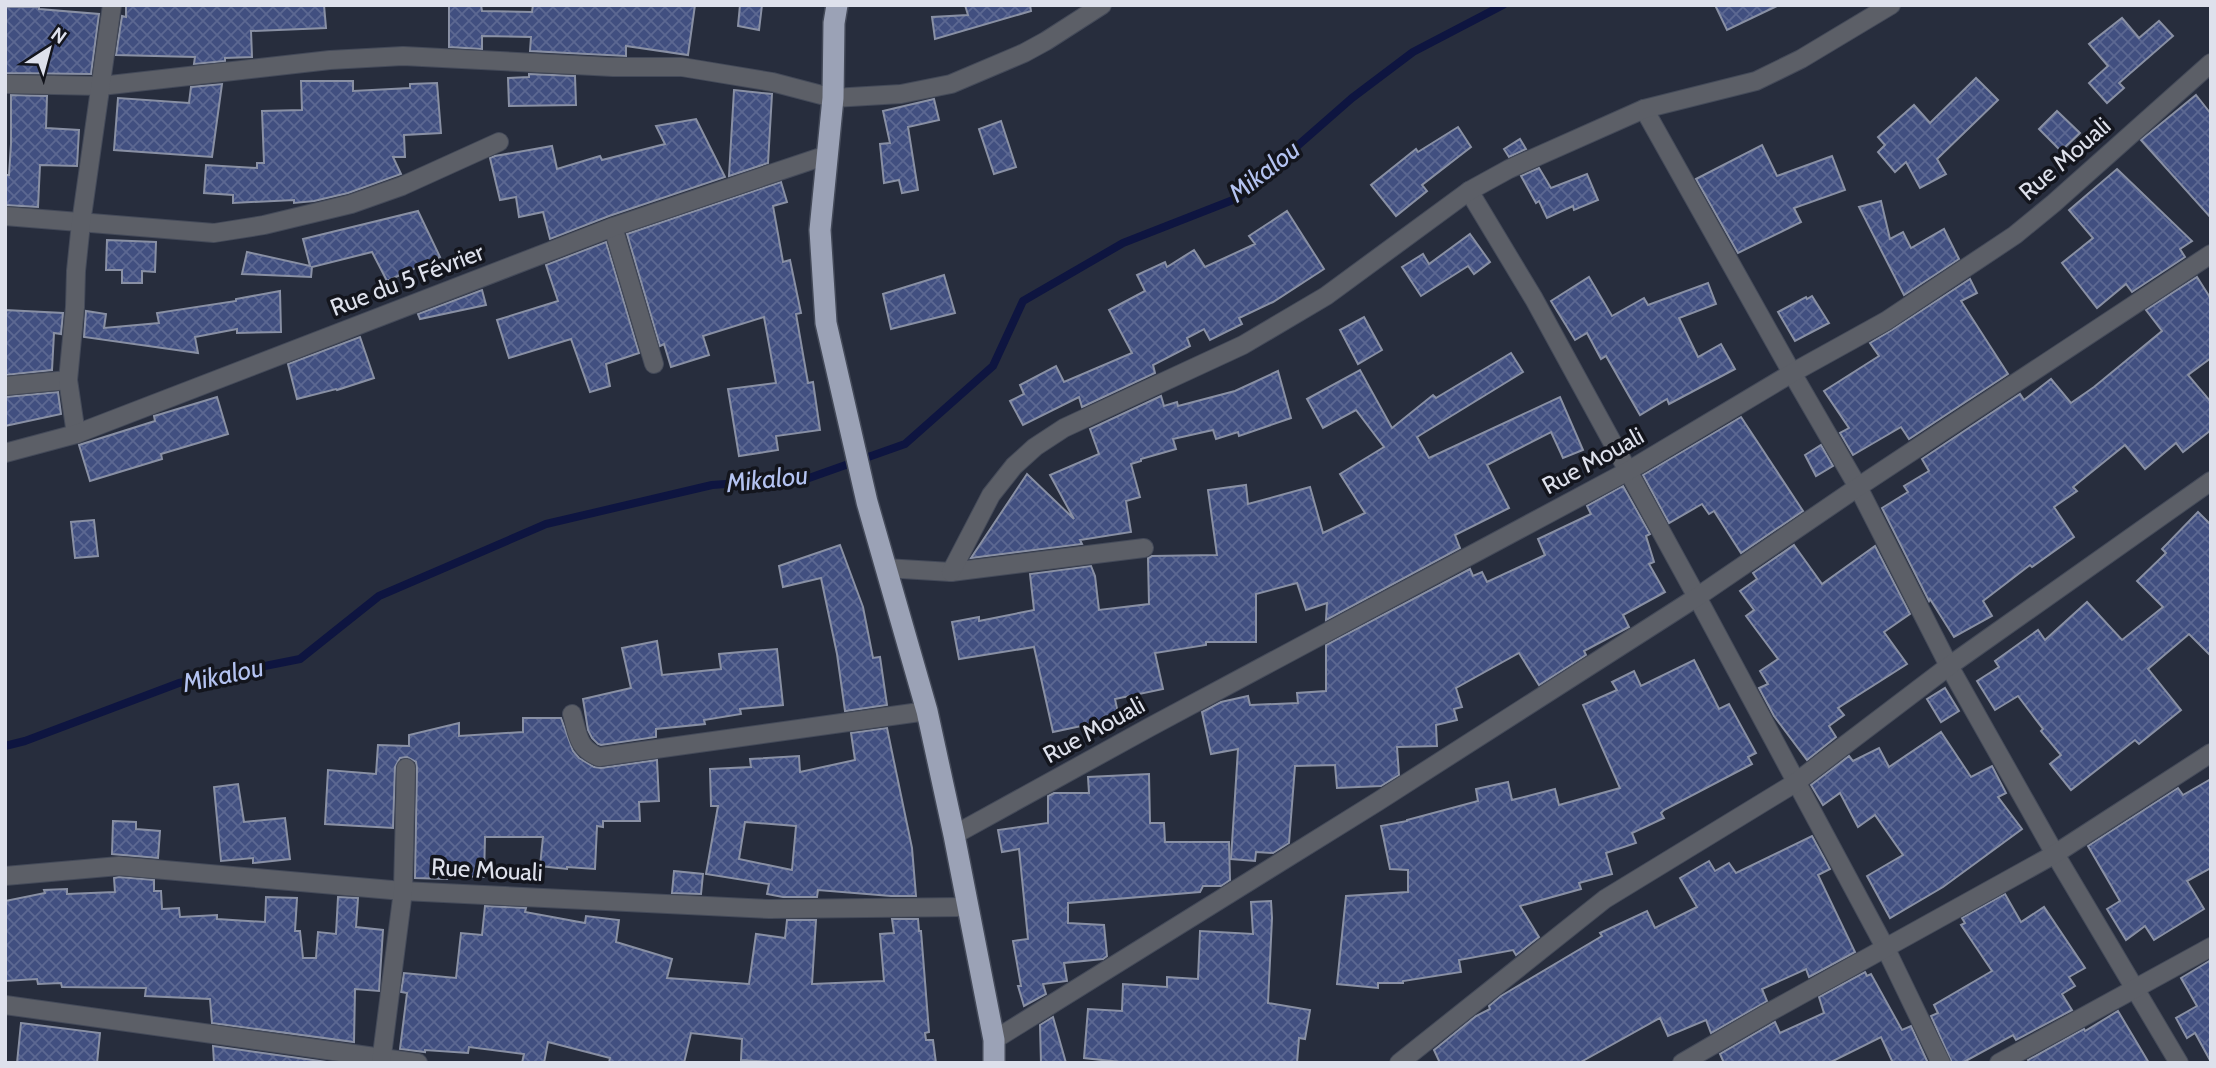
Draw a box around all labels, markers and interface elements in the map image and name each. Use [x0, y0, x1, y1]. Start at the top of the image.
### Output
north arrow [14, 14, 84, 84]
text: N [47, 22, 71, 49]
street label: Rue Mouali [2013, 111, 2116, 206]
water label: Mikalou [1221, 133, 1306, 209]
street label: Rue du 5 Février [326, 237, 488, 322]
street label: Rue Mouali [1537, 421, 1649, 500]
water label: Mikalou [724, 459, 810, 499]
water label: Mikalou [179, 651, 267, 699]
street label: Rue Mouali [1038, 690, 1150, 769]
street label: Rue Mouali [430, 852, 544, 887]

